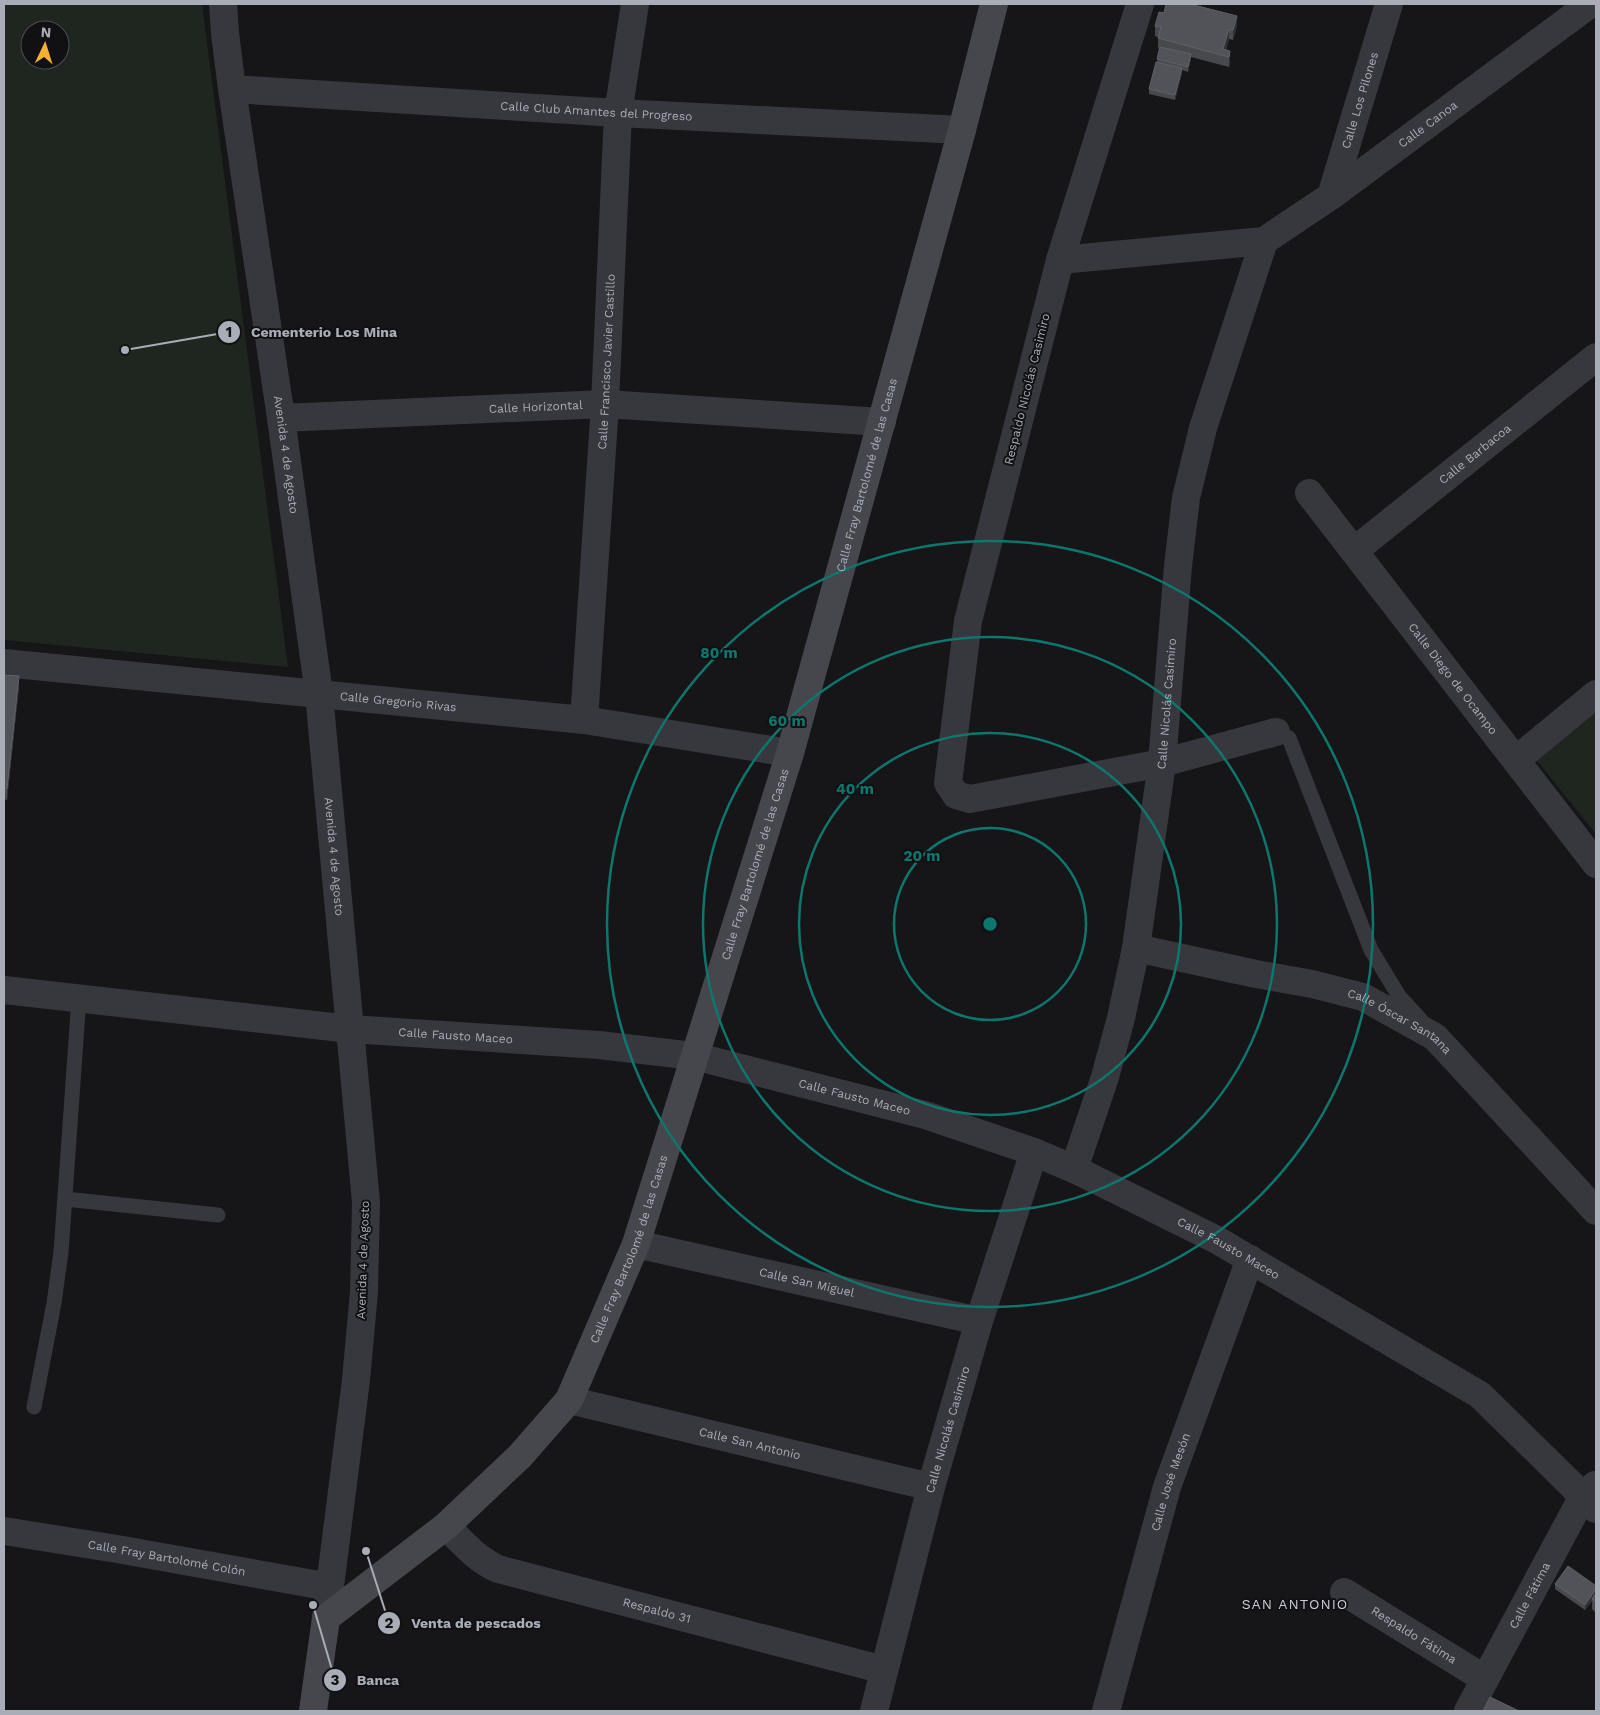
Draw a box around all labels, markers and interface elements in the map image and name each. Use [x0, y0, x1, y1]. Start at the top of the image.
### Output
north arrow [20, 20, 70, 70]
text: N [40, 24, 52, 40]
street label: Calle Los Pilones [1339, 50, 1381, 150]
street label: Calle Canoa [1395, 98, 1460, 151]
street label: Calle Club Amantes del Progreso [500, 99, 693, 124]
street label: Calle Francisco Javier Castillo [595, 274, 618, 450]
street label: Respaldo Nicolás Casimiro [1001, 312, 1053, 466]
callout: Cementerio Los Mina [216, 317, 407, 346]
text: 1 [226, 323, 232, 341]
text: Cementerio Los Mina [251, 324, 398, 340]
street label: Calle Fray Bartolomé de las Casas [833, 377, 900, 573]
street label: Avenida 4 de Agosto [271, 395, 301, 514]
street label: Calle Horizontal [489, 398, 583, 416]
street label: Calle Barbacoa [1436, 421, 1514, 487]
street label: Calle Diego de Ocampo [1405, 620, 1500, 737]
street label: Calle Nicolás Casimiro [1154, 638, 1179, 770]
text: 80 m [700, 644, 738, 662]
street label: Calle Gregorio Rivas [339, 689, 457, 714]
text: 60 m [768, 712, 806, 730]
street label: Calle Fray Bartolomé de las Casas [718, 767, 792, 962]
text: 40 m [836, 780, 874, 798]
street label: Avenida 4 de Agosto [322, 797, 346, 917]
text: 20 m [903, 847, 941, 865]
centre of rings [981, 915, 999, 933]
street label: Calle Óscar Santana [1346, 986, 1454, 1057]
street label: Calle Fausto Maceo [398, 1025, 513, 1046]
street label: Calle Fausto Maceo [797, 1076, 912, 1118]
street label: Calle Fray Bartolomé de las Casas [587, 1153, 670, 1345]
street label: Avenida 4 de Agosto [354, 1200, 372, 1320]
street label: Calle Fausto Maceo [1175, 1214, 1282, 1282]
street label: Calle San Miguel [758, 1265, 856, 1300]
street label: Calle Nicolás Casimiro [923, 1364, 973, 1494]
street label: Calle San Antonio [698, 1424, 802, 1462]
street label: Calle José Mesón [1148, 1431, 1193, 1533]
street label: Calle Fray Bartolomé Colón [87, 1537, 247, 1579]
street label: Calle Fátima [1506, 1560, 1553, 1631]
street label: Respaldo 31 [621, 1595, 692, 1626]
district label: SAN ANTONIO [1242, 1596, 1348, 1612]
street label: Respaldo Fátima [1369, 1603, 1459, 1667]
callout: Venta de pescados [376, 1608, 551, 1637]
text: 2 [385, 1614, 394, 1632]
text: Venta de pescados [411, 1615, 541, 1631]
callout: Banca [322, 1666, 410, 1695]
text: 3 [331, 1671, 340, 1689]
text: Banca [357, 1672, 400, 1688]

